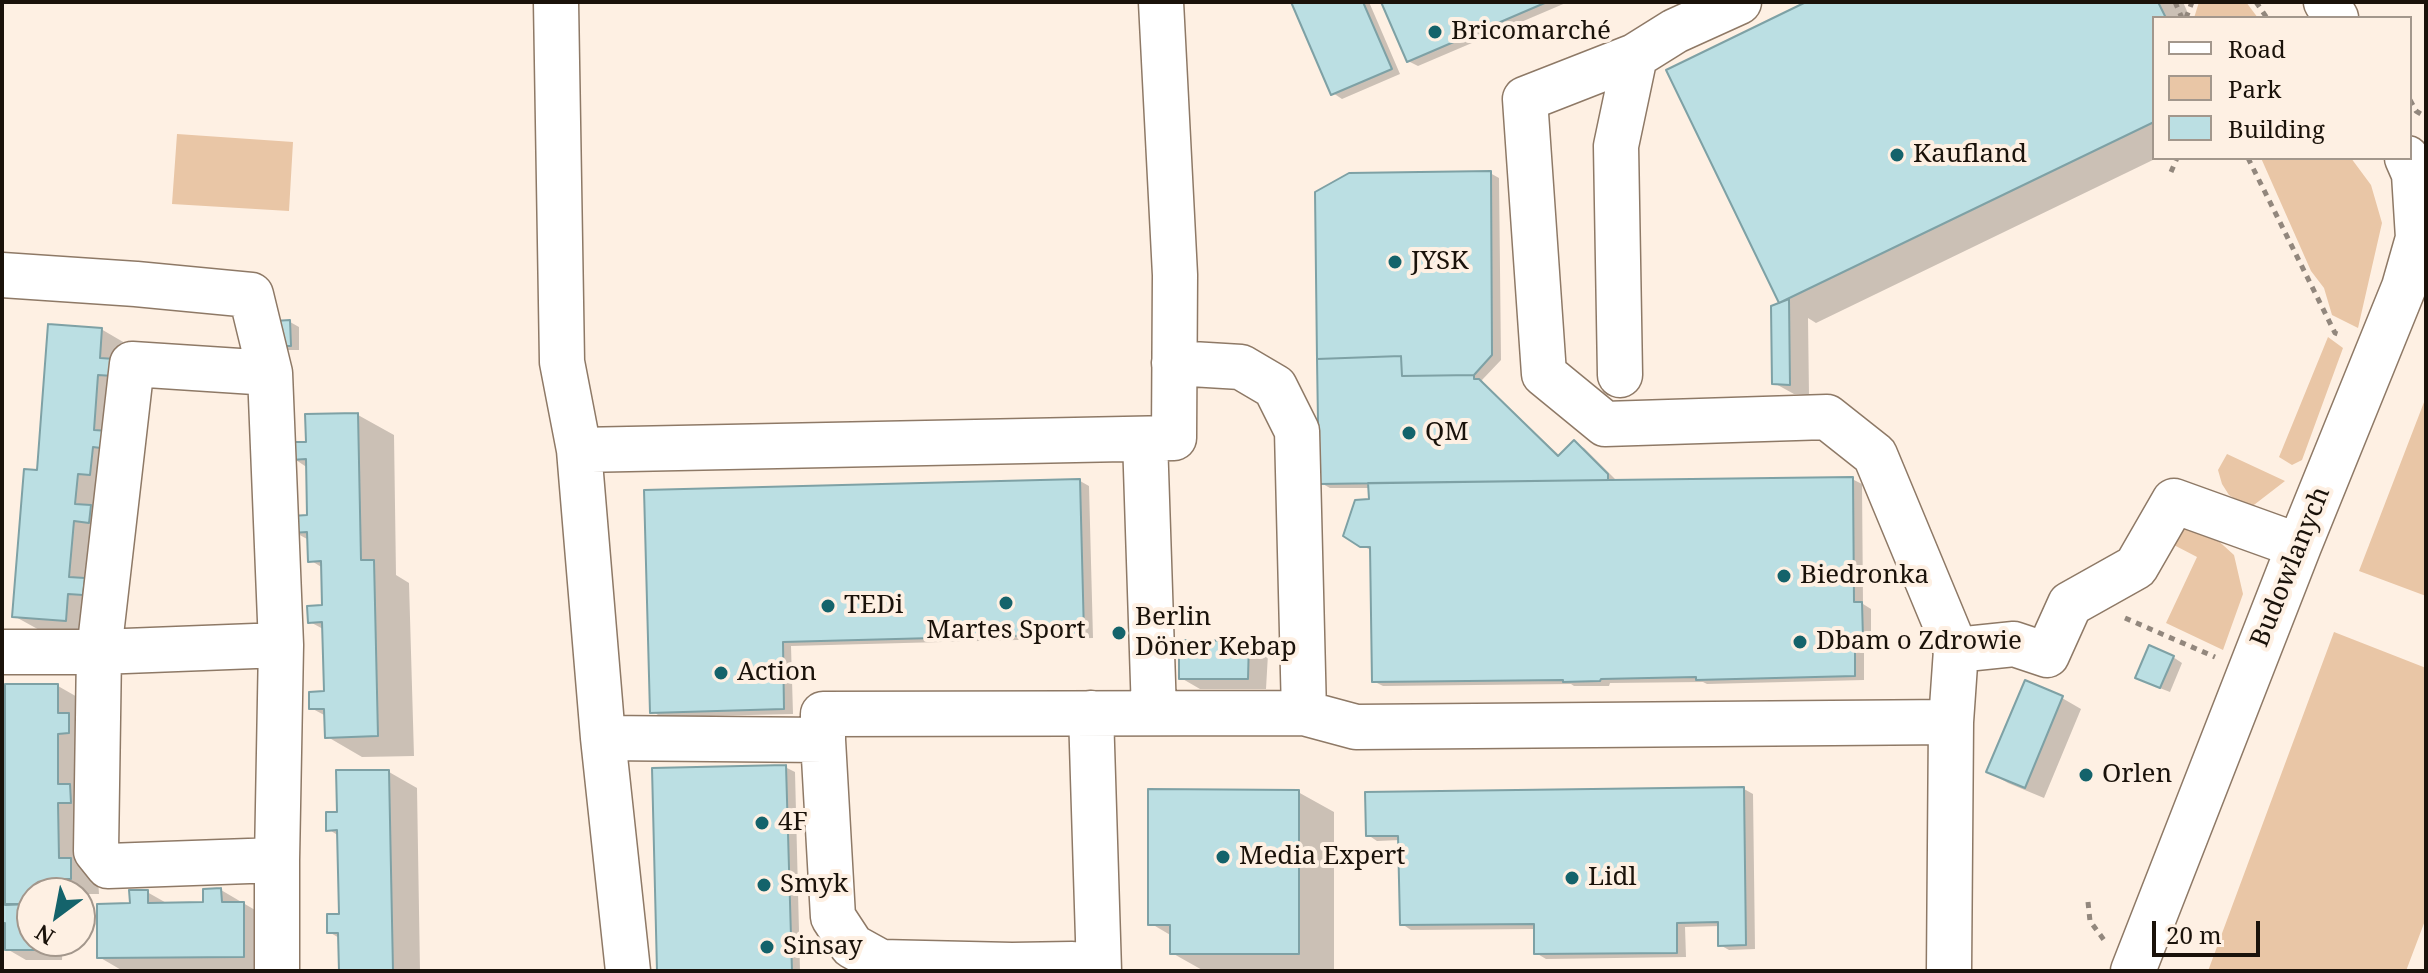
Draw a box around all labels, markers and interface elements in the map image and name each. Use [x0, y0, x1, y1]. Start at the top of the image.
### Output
place label: Bricomarché [1451, 16, 1611, 48]
legend [2152, 16, 2412, 160]
marker: Bricomarché [1426, 23, 1444, 41]
text: Road [2228, 32, 2286, 65]
text: Park [2228, 72, 2281, 105]
text: Building [2228, 112, 2325, 145]
place label: Kaufland [1913, 139, 2027, 171]
marker: Kaufland [1888, 146, 1906, 164]
place label: JYSK [1411, 246, 1468, 278]
marker: JYSK [1386, 253, 1404, 271]
place label: QM [1425, 417, 1469, 449]
marker: QM [1400, 424, 1418, 442]
street label: Budowlanych [2245, 482, 2337, 652]
place label: Biedronka [1800, 560, 1929, 592]
marker: Biedronka [1775, 567, 1793, 585]
place label: TEDi [844, 590, 903, 622]
marker: Martes Sport [997, 594, 1015, 612]
marker: TEDi [819, 597, 837, 615]
place label: Berlin Döner Kebap [1135, 602, 1297, 664]
place label: Martes Sport [926, 615, 1086, 647]
marker: Berlin Döner Kebap [1110, 624, 1128, 642]
place label: Dbam o Zdrowie [1816, 626, 2022, 658]
marker: Dbam o Zdrowie [1791, 633, 1809, 651]
place label: Action [737, 657, 817, 689]
marker: Action [712, 664, 730, 682]
place label: Orlen [2102, 759, 2172, 791]
marker: Orlen [2077, 766, 2095, 784]
place label: 4F [778, 807, 808, 839]
marker: 4F [753, 814, 771, 832]
place label: Media Expert [1239, 841, 1405, 873]
marker: Media Expert [1214, 848, 1232, 866]
place label: Lidl [1588, 862, 1637, 894]
place label: Smyk [780, 869, 848, 901]
marker: Lidl [1563, 869, 1581, 887]
marker: Smyk [755, 876, 773, 894]
north arrow [16, 877, 96, 957]
scale bar [2156, 905, 2264, 955]
text: N [29, 918, 60, 953]
text: 20 m [2166, 918, 2222, 951]
place label: Sinsay [783, 931, 863, 963]
marker: Sinsay [758, 938, 776, 956]

